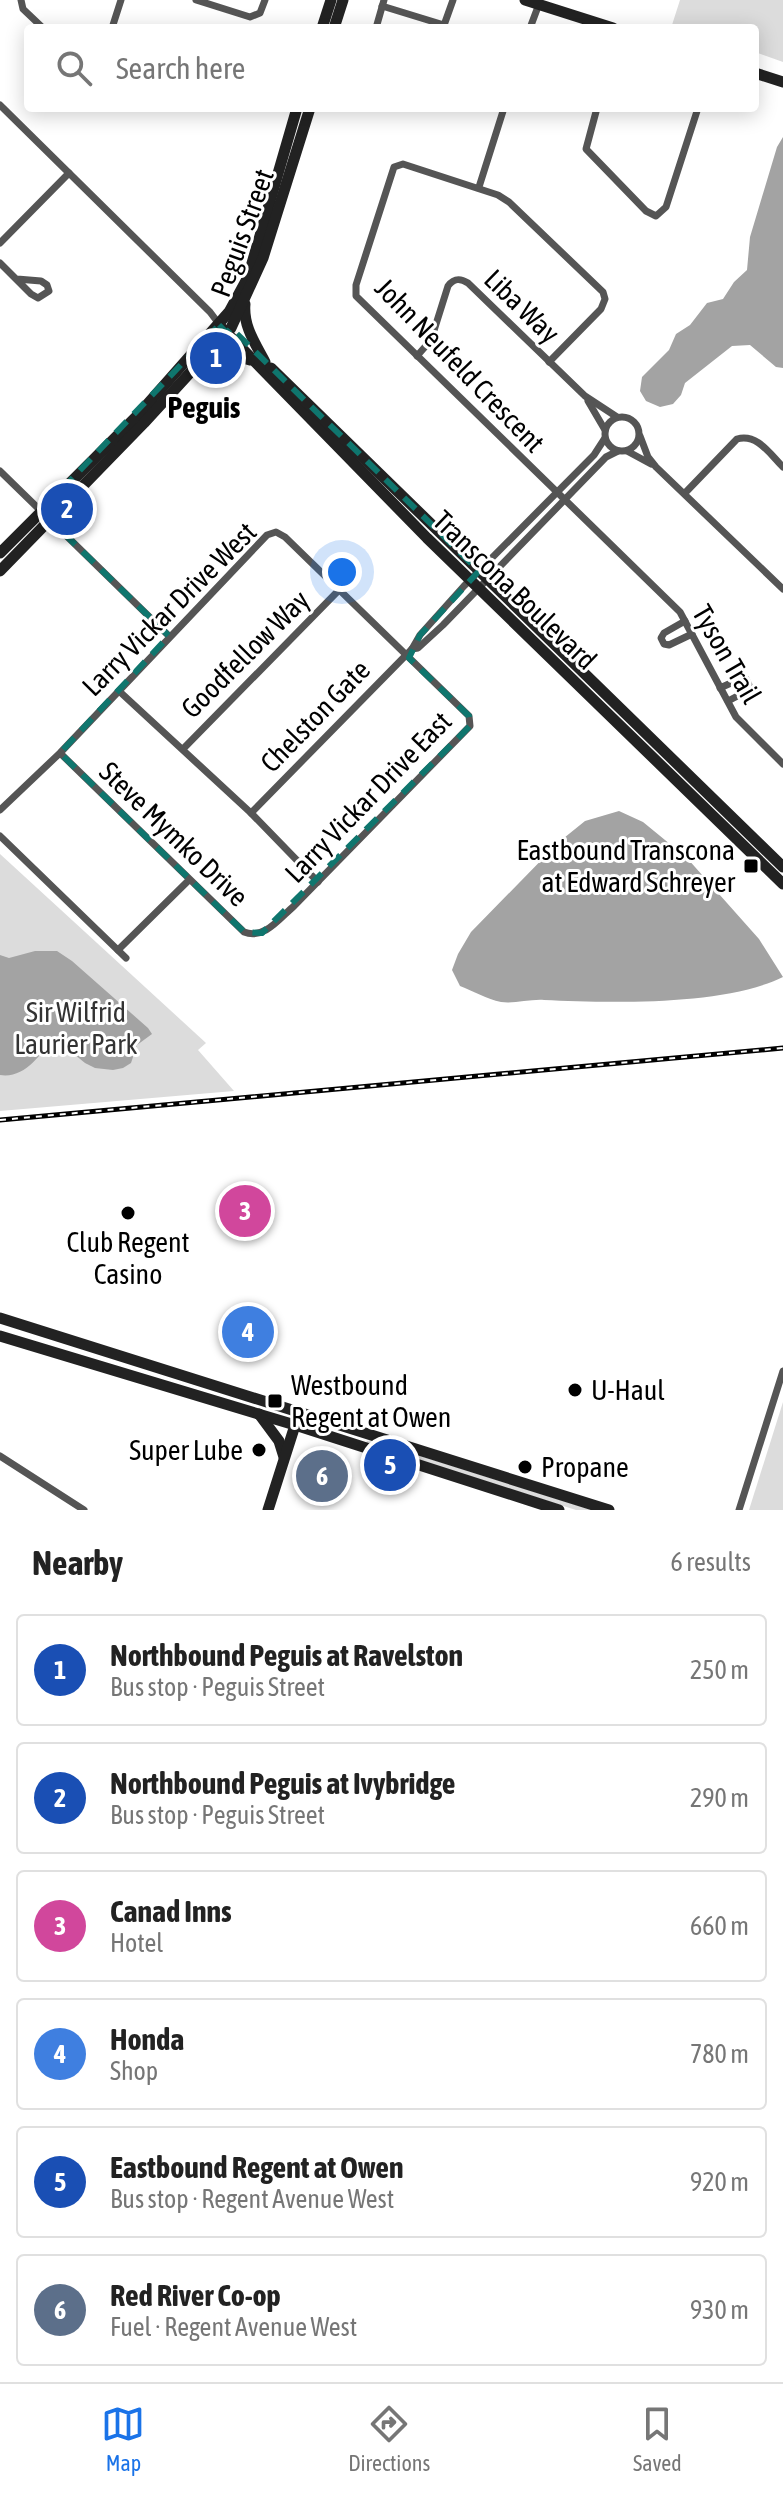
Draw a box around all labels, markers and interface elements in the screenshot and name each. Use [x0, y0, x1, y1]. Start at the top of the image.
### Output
search box [24, 24, 759, 112]
icon: search [52, 46, 96, 90]
text: Search here [116, 51, 245, 85]
street label: Peguis Street [204, 165, 280, 301]
street label: Liba Way [478, 263, 566, 349]
street label: John Neufeld Crescent [369, 272, 551, 458]
pin: 1 [190, 328, 242, 388]
district label: Peguis [168, 390, 241, 424]
pin: 2 [41, 479, 93, 539]
street label: Transcona Boulevard [427, 504, 603, 676]
street label: Larry Vickar Drive West [76, 516, 262, 702]
your location [322, 552, 362, 592]
street label: Goodfellow Way [175, 584, 315, 724]
street label: Tyson Trail [686, 599, 768, 709]
street label: Chelston Gate [254, 653, 376, 779]
street label: Larry Vickar Drive East [278, 705, 458, 889]
street label: Steve Mymko Drive [93, 755, 255, 913]
place label: Eastbound Transcona at Edward Schreyer [517, 834, 736, 898]
marker: Eastbound Transcona at Edward Schreyer [742, 857, 760, 875]
park label: Sir Wilfrid Laurier Park [14, 996, 138, 1060]
pin: 3 [219, 1181, 271, 1241]
marker: Club Regent Casino [119, 1204, 137, 1222]
place label: Club Regent Casino [66, 1226, 190, 1290]
pin: 4 [222, 1302, 274, 1362]
place label: Westbound Regent at Owen [291, 1369, 451, 1433]
place label: U-Haul [591, 1374, 665, 1406]
marker: U-Haul [566, 1381, 584, 1399]
marker: Westbound Regent at Owen [266, 1392, 284, 1410]
place label: Super Lube [129, 1434, 243, 1466]
pin: 5 [364, 1435, 416, 1495]
marker: Super Lube [250, 1441, 268, 1459]
pin: 6 [296, 1446, 348, 1506]
place label: Propane [541, 1451, 629, 1483]
marker: Propane [516, 1458, 534, 1476]
text: Nearby [32, 1543, 123, 1582]
text: 6 results [670, 1547, 751, 1577]
text: Northbound Peguis at Ravelston [110, 1638, 463, 1672]
text: 1 [54, 1655, 66, 1685]
text: 250 m [690, 1655, 749, 1685]
text: Bus stop · Peguis Street [110, 1672, 325, 1702]
text: Northbound Peguis at Ivybridge [110, 1766, 455, 1800]
text: 2 [54, 1783, 66, 1813]
text: 290 m [690, 1783, 749, 1813]
text: Bus stop · Peguis Street [110, 1800, 325, 1830]
text: Canad Inns [110, 1894, 232, 1928]
text: 3 [54, 1911, 66, 1941]
text: 660 m [690, 1911, 749, 1941]
text: Hotel [110, 1928, 163, 1958]
text: Honda [110, 2022, 184, 2056]
text: 4 [54, 2039, 66, 2069]
text: 780 m [690, 2039, 749, 2069]
text: Shop [110, 2056, 158, 2086]
text: Eastbound Regent at Owen [110, 2150, 404, 2184]
text: 5 [54, 2167, 66, 2197]
text: 920 m [690, 2167, 749, 2197]
text: Bus stop · Regent Avenue West [110, 2184, 394, 2214]
text: Red River Co-op [110, 2278, 281, 2312]
text: 6 [54, 2295, 66, 2325]
text: 930 m [690, 2295, 749, 2325]
text: Fuel · Regent Avenue West [110, 2312, 357, 2342]
tab: Map [101, 2402, 145, 2476]
tab: Directions [348, 2402, 430, 2476]
tab: Saved [633, 2402, 682, 2476]

